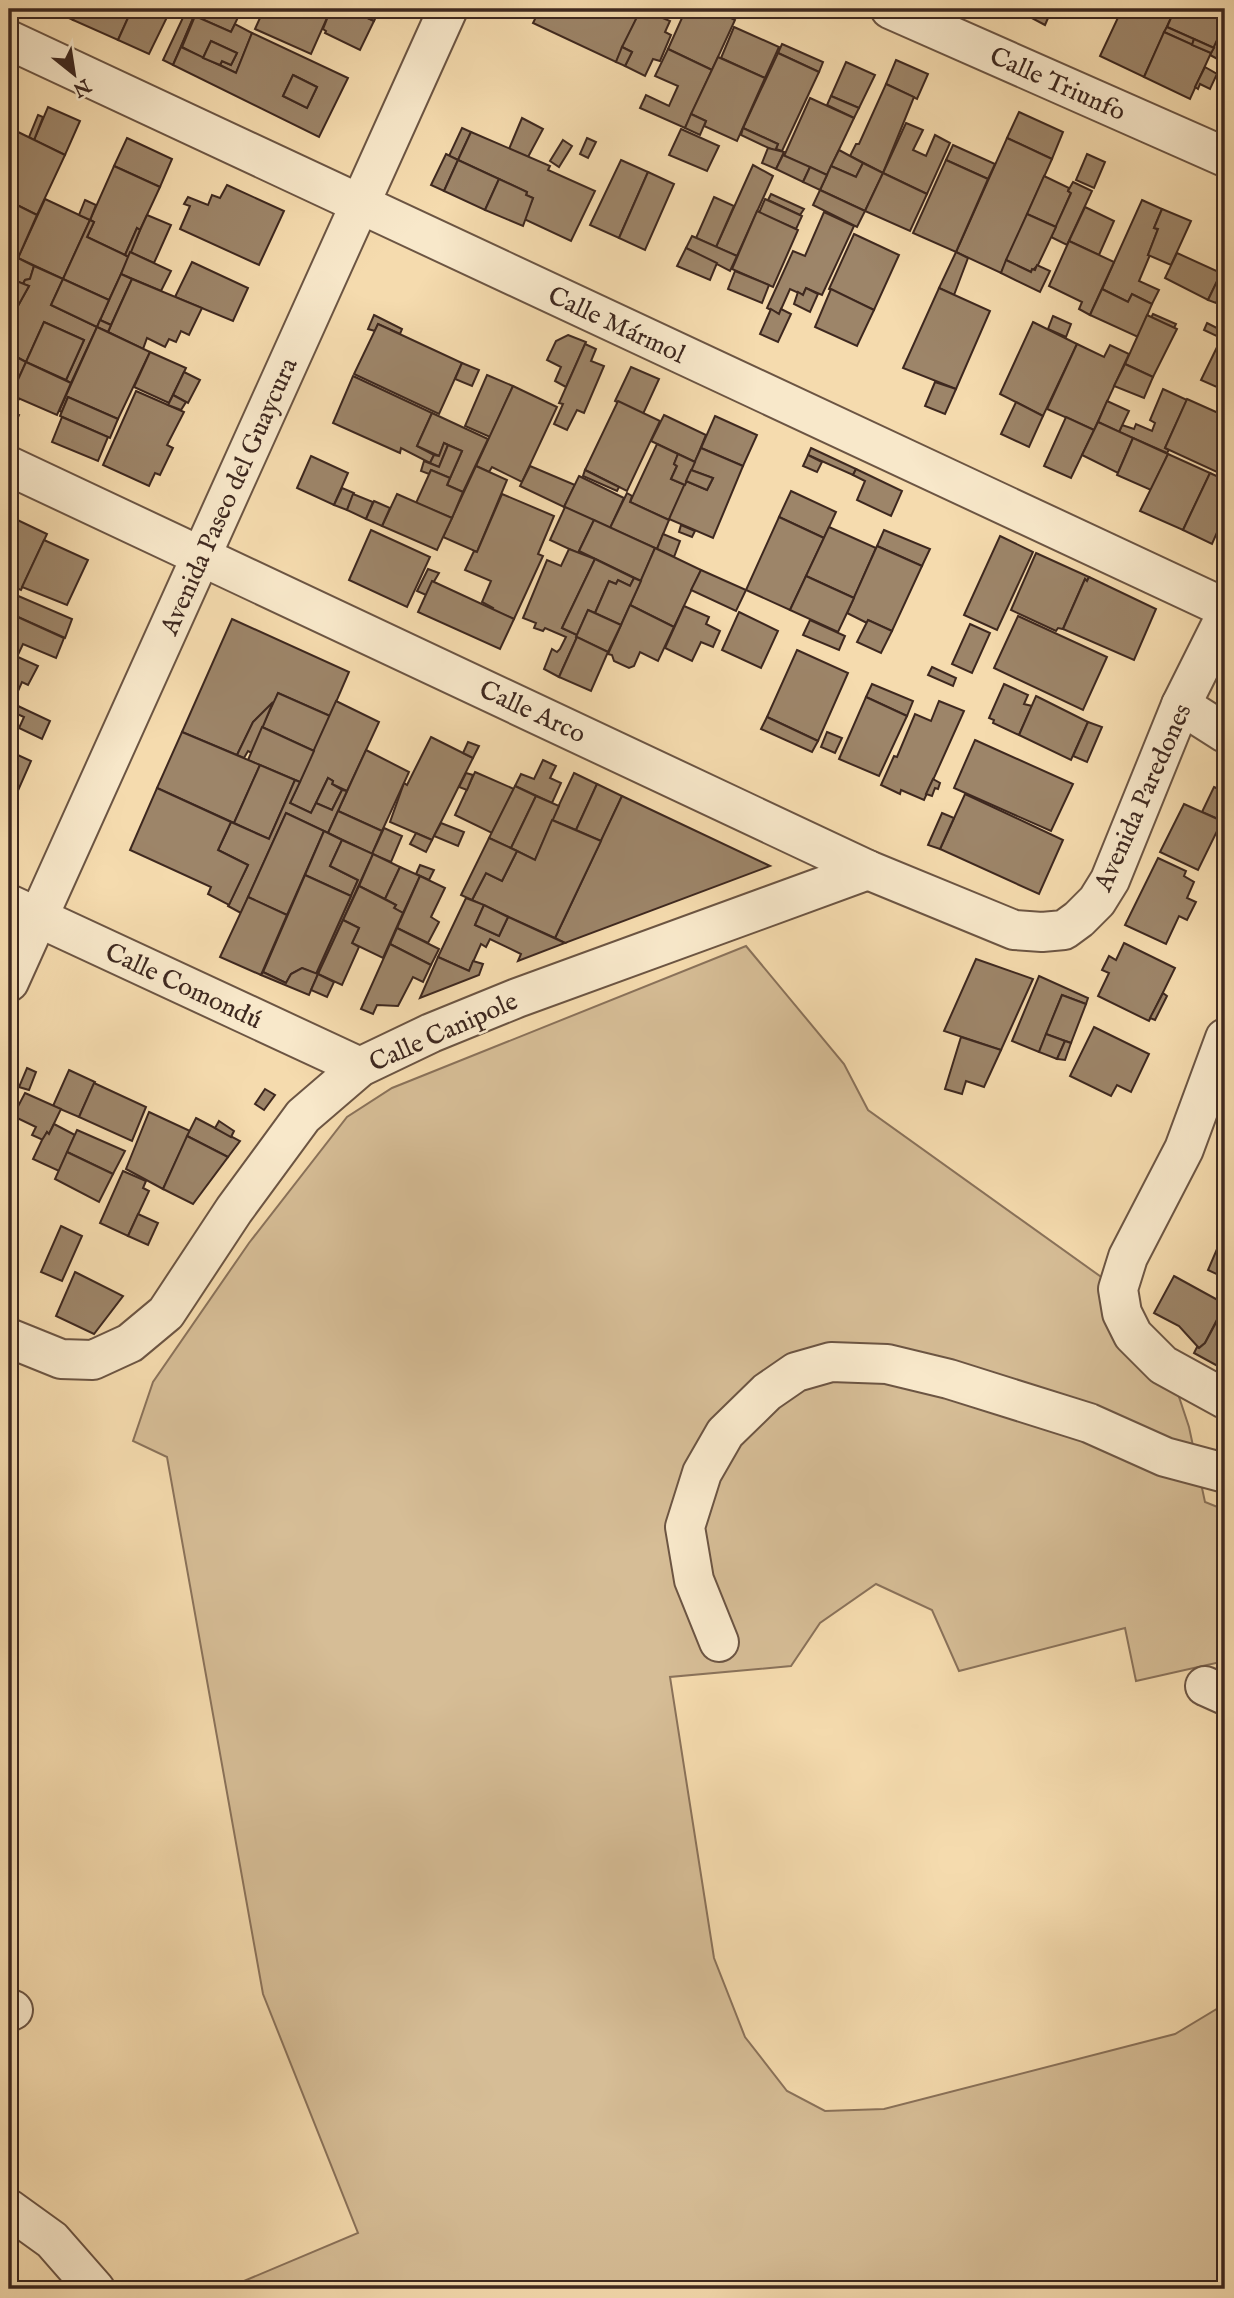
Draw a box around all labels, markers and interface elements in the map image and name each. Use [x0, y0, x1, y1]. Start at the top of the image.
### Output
north arrow [38, 38, 108, 108]
street label: Calle Triunfo [984, 40, 1131, 129]
text: N [68, 72, 95, 102]
street label: Calle Mármol [542, 279, 691, 372]
street label: Avenida Paseo del Guaycura [153, 352, 306, 641]
street label: Calle Arco [474, 673, 591, 751]
street label: Avenida Paredones [1087, 699, 1200, 898]
street label: Calle Comondú [100, 936, 267, 1037]
street label: Calle Canipole [364, 985, 523, 1080]

